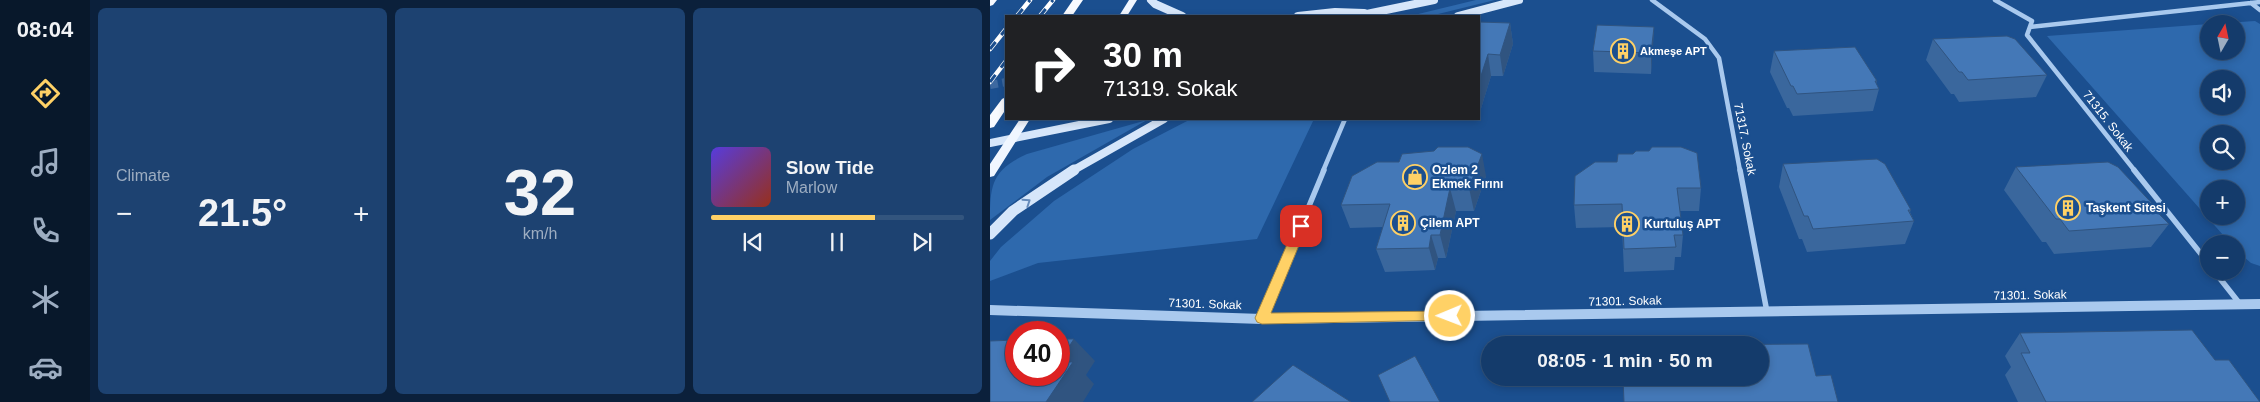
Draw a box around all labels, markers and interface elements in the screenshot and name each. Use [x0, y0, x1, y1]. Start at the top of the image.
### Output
north arrow [2200, 15, 2245, 60]
map controls [2200, 15, 2245, 280]
text: 08:04 [17, 17, 73, 42]
icon: right [1020, 35, 1085, 100]
text: 30 m [1103, 35, 1183, 74]
building icon: Akmeşe APT [1610, 38, 1636, 64]
place label: Akmeşe APT [1640, 45, 1707, 57]
button: sound [2200, 70, 2245, 115]
icon: directions [28, 76, 63, 111]
text: 71319. Sokak [1103, 76, 1238, 101]
street label: 71315. Sokak [2080, 88, 2137, 155]
street label: 71317. Sokak [1731, 102, 1759, 177]
button: search [2200, 125, 2245, 170]
icon: music [28, 145, 63, 180]
text: 32 [504, 156, 576, 229]
text: Slow Tide [786, 157, 874, 178]
place label: Ozlem 2 Ekmek Fırını [1432, 163, 1503, 191]
shop icon: Ozlem 2 Ekmek Fırını [1402, 164, 1428, 190]
text: Climate [116, 167, 170, 184]
text: Marlow [786, 179, 837, 196]
button: + [2200, 180, 2245, 225]
text: 21.5° [198, 192, 287, 234]
building icon: Taşkent Sitesi [2055, 195, 2081, 221]
text: − [116, 198, 132, 229]
text: + [353, 198, 369, 229]
one-way arrow [1021, 199, 1031, 208]
place label: Taşkent Sitesi [2086, 201, 2166, 215]
pin [1280, 205, 1322, 247]
building icon: Çilem APT [1390, 210, 1416, 236]
building icon: Kurtuluş APT [1614, 211, 1640, 237]
icon: arrive [1287, 212, 1315, 240]
icon: phone [28, 213, 63, 248]
place label: Çilem APT [1420, 216, 1480, 230]
place label: Kurtuluş APT [1644, 217, 1721, 231]
text: km/h [523, 225, 557, 242]
icon: previous [739, 228, 767, 256]
icon: pause [823, 228, 851, 256]
icon: next [908, 228, 936, 256]
button: − [2200, 235, 2245, 280]
icon: climate [28, 282, 63, 317]
street label: 71301. Sokak [1993, 287, 2068, 303]
position arrow [1423, 289, 1475, 341]
street label: 71301. Sokak [1588, 293, 1663, 309]
street label: 71301. Sokak [1168, 296, 1243, 312]
speed limit sign: 40 [1005, 321, 1070, 386]
icon: car [28, 350, 63, 385]
text: 08:05 · 1 min · 50 m [1537, 350, 1713, 371]

